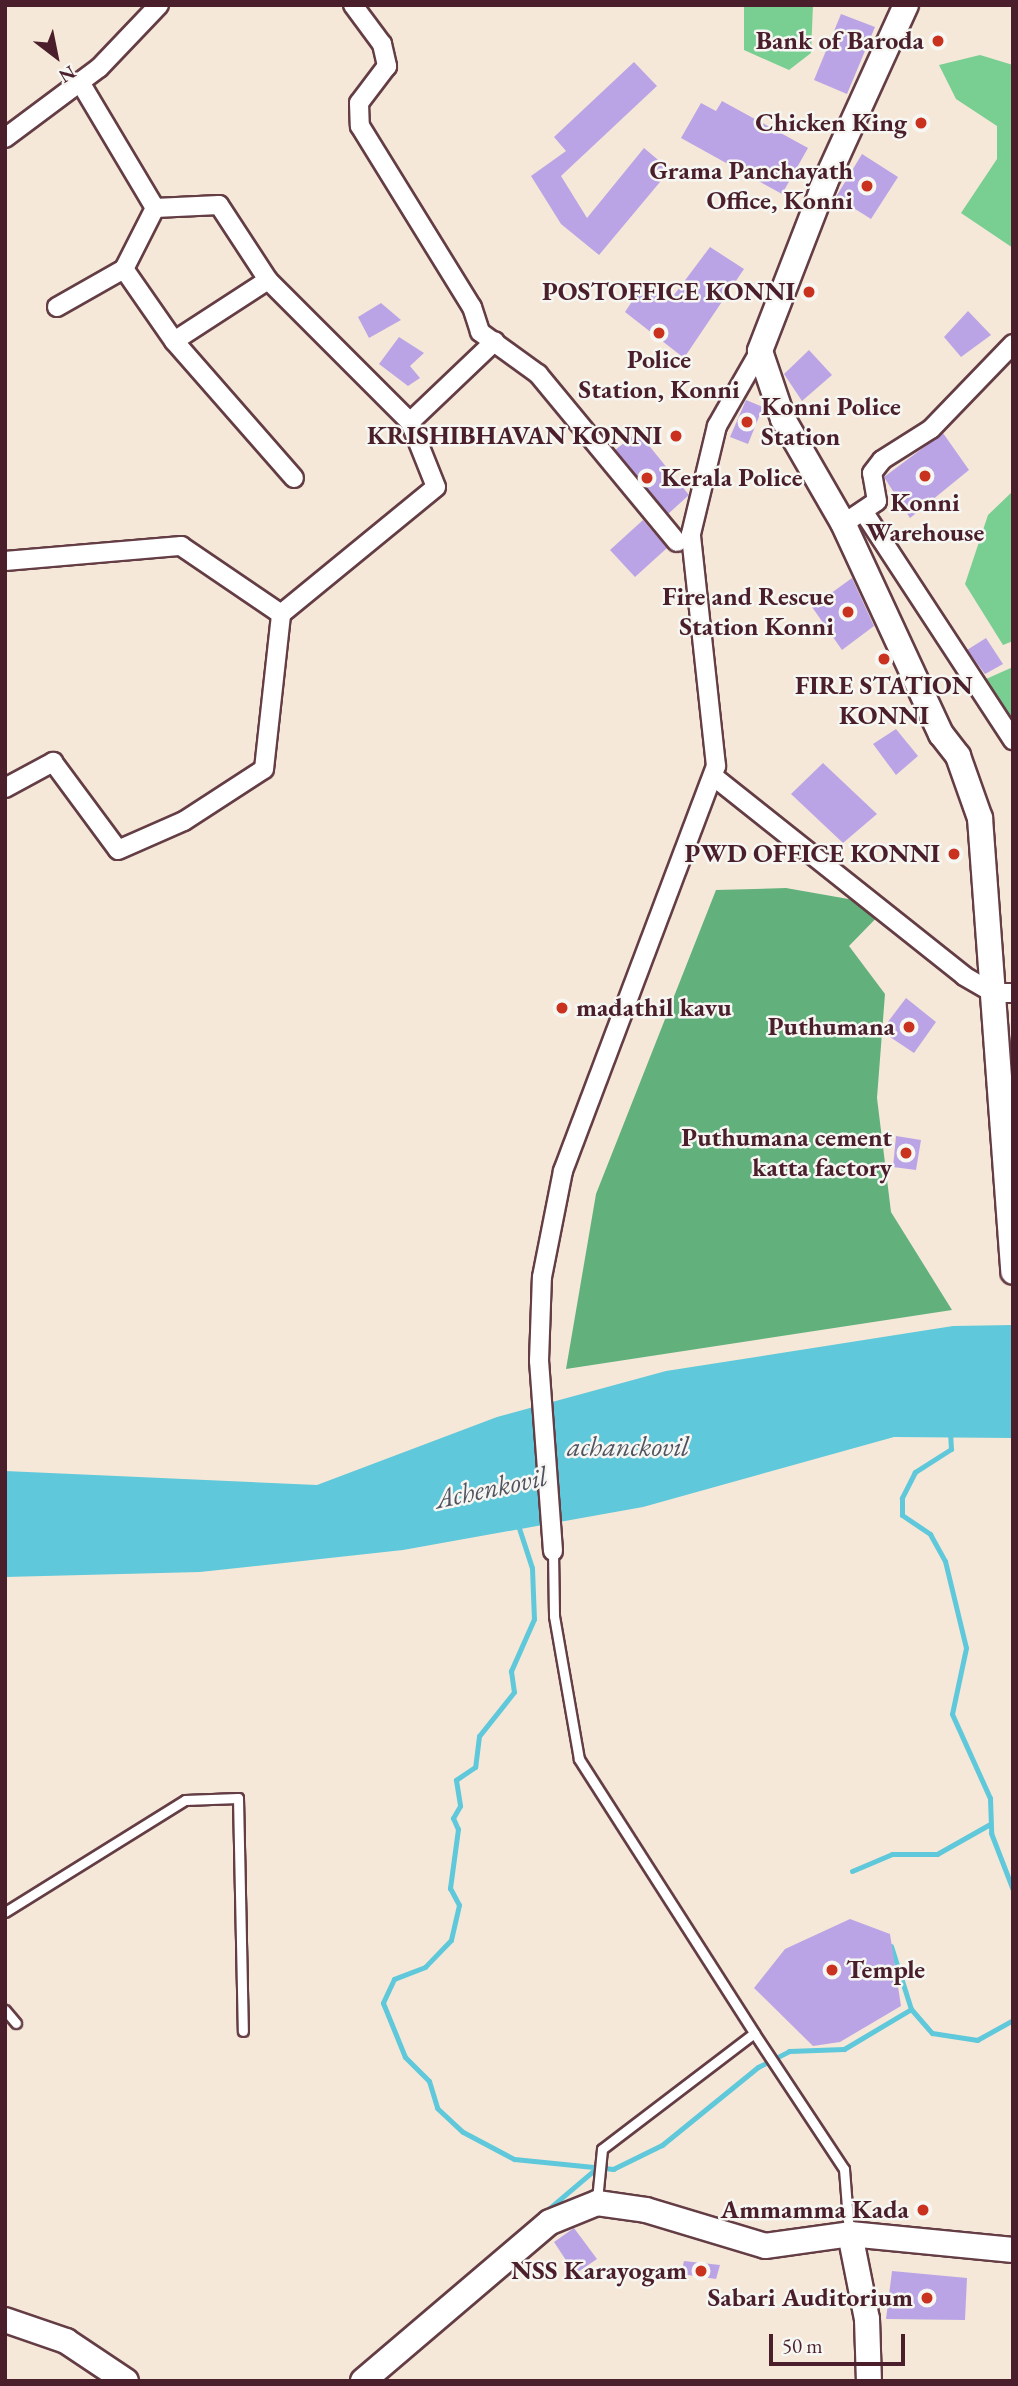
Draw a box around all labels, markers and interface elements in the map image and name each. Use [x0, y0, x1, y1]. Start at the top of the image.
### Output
north arrow [21, 21, 91, 91]
place label: Bank of Baroda [756, 25, 924, 57]
marker: Bank of Baroda [930, 33, 946, 49]
text: N [54, 60, 81, 89]
place label: Chicken King [755, 107, 907, 139]
marker: Chicken King [913, 115, 929, 131]
place label: Grama Panchayath Office, Konni [649, 155, 853, 216]
marker: Grama Panchayath Office, Konni [859, 178, 875, 194]
place label: POSTOFFICE KONNI [542, 276, 795, 308]
marker: POSTOFFICE KONNI [801, 284, 817, 300]
marker: Police Station, Konni [651, 325, 667, 341]
place label: Police Station, Konni [578, 344, 740, 406]
place label: Konni Police Station [761, 391, 901, 452]
marker: Konni Police Station [739, 414, 755, 430]
place label: KRISHIBHAVAN KONNI [367, 420, 662, 452]
marker: KRISHIBHAVAN KONNI [668, 428, 684, 444]
place label: Kerala Police [661, 462, 802, 494]
marker: Konni Warehouse [917, 468, 933, 484]
marker: Kerala Police [639, 470, 655, 486]
place label: Konni Warehouse [866, 487, 984, 548]
place label: Fire and Rescue Station Konni [662, 581, 834, 642]
marker: Fire and Rescue Station Konni [840, 604, 856, 620]
marker: FIRE STATION KONNI [876, 651, 892, 667]
place label: FIRE STATION KONNI [795, 670, 973, 732]
place label: PWD OFFICE KONNI [685, 838, 940, 870]
marker: PWD OFFICE KONNI [946, 846, 962, 862]
place label: madathil kavu [576, 992, 732, 1024]
marker: madathil kavu [554, 1000, 570, 1016]
place label: Puthumana [768, 1011, 895, 1043]
marker: Puthumana [901, 1019, 917, 1035]
place label: Puthumana cement katta factory [681, 1122, 892, 1184]
marker: Puthumana cement katta factory [898, 1145, 914, 1161]
water label: achanckovil [567, 1429, 689, 1463]
water label: Achenkovil [432, 1459, 550, 1515]
place label: Temple [846, 1954, 925, 1986]
marker: Temple [824, 1962, 840, 1978]
place label: Ammamma Kada [720, 2194, 909, 2226]
marker: Ammamma Kada [915, 2202, 931, 2218]
place label: NSS Karayogam [511, 2255, 687, 2287]
marker: NSS Karayogam [693, 2263, 709, 2279]
place label: Sabari Auditorium [707, 2282, 913, 2314]
marker: Sabari Auditorium [919, 2290, 935, 2306]
scale bar [773, 2320, 909, 2364]
text: 50 m [782, 2332, 823, 2359]

